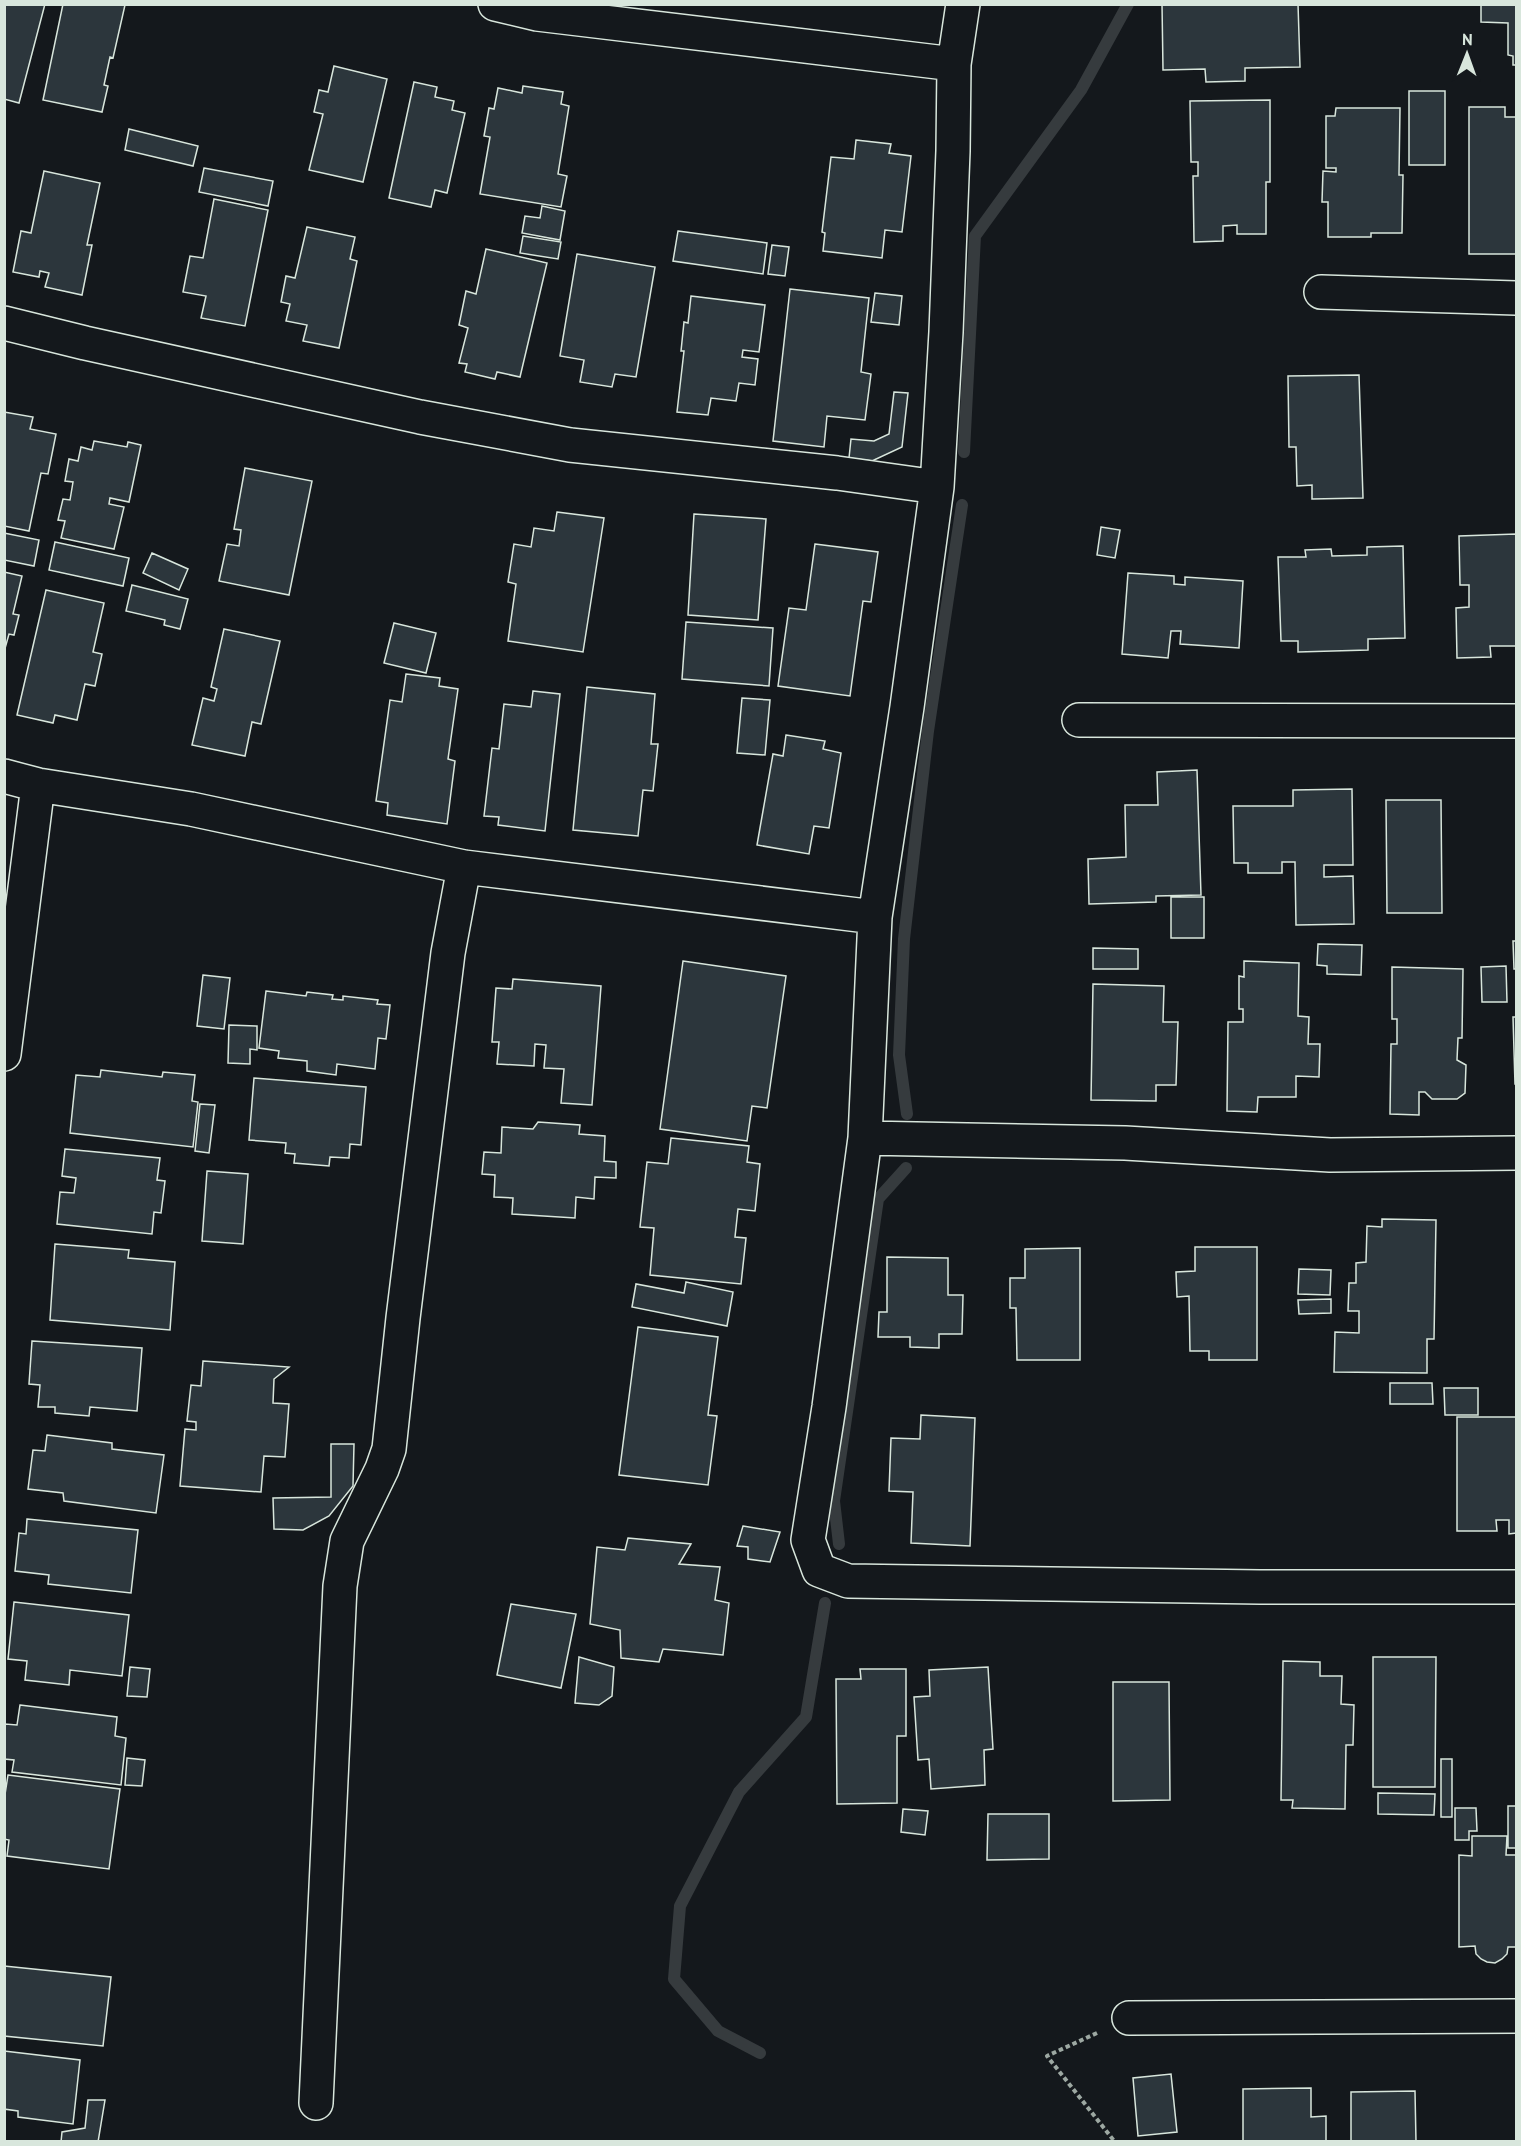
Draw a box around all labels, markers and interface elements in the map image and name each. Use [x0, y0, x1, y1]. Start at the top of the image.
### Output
north arrow [1437, 24, 1497, 84]
text: N [1462, 29, 1473, 49]

